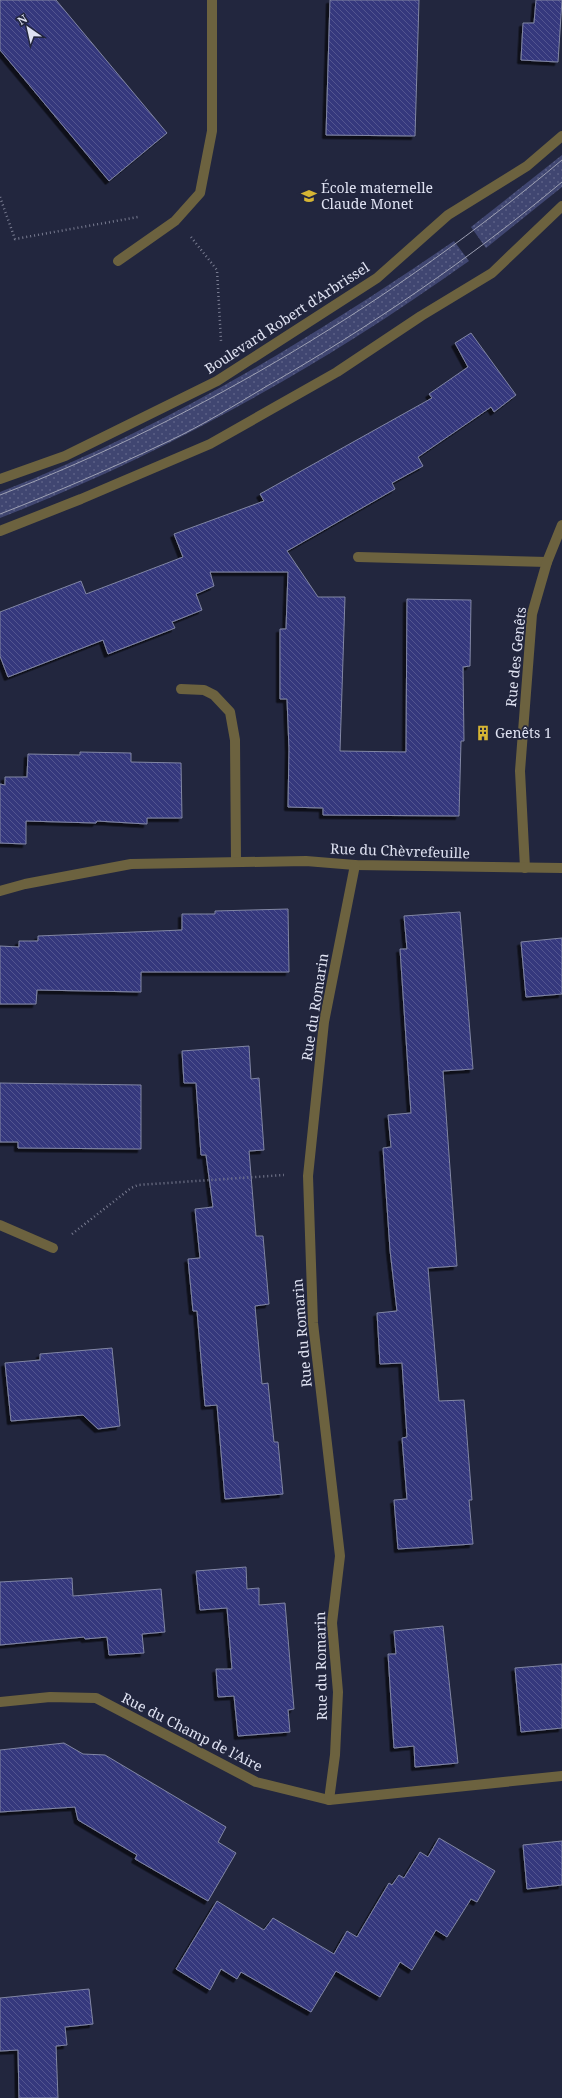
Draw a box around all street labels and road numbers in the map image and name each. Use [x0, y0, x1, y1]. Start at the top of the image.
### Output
street label: Boulevard Robert d'Arbrissel [201, 257, 373, 378]
street label: Rue des Genêts [501, 606, 530, 708]
street label: Rue du Chèvrefeuille [330, 839, 470, 862]
street label: Rue du Romarin [297, 952, 332, 1062]
street label: Rue du Romarin [287, 1278, 316, 1388]
street label: Rue du Romarin [310, 1611, 331, 1721]
street label: Rue du Champ de l'Aire [119, 1688, 266, 1775]

